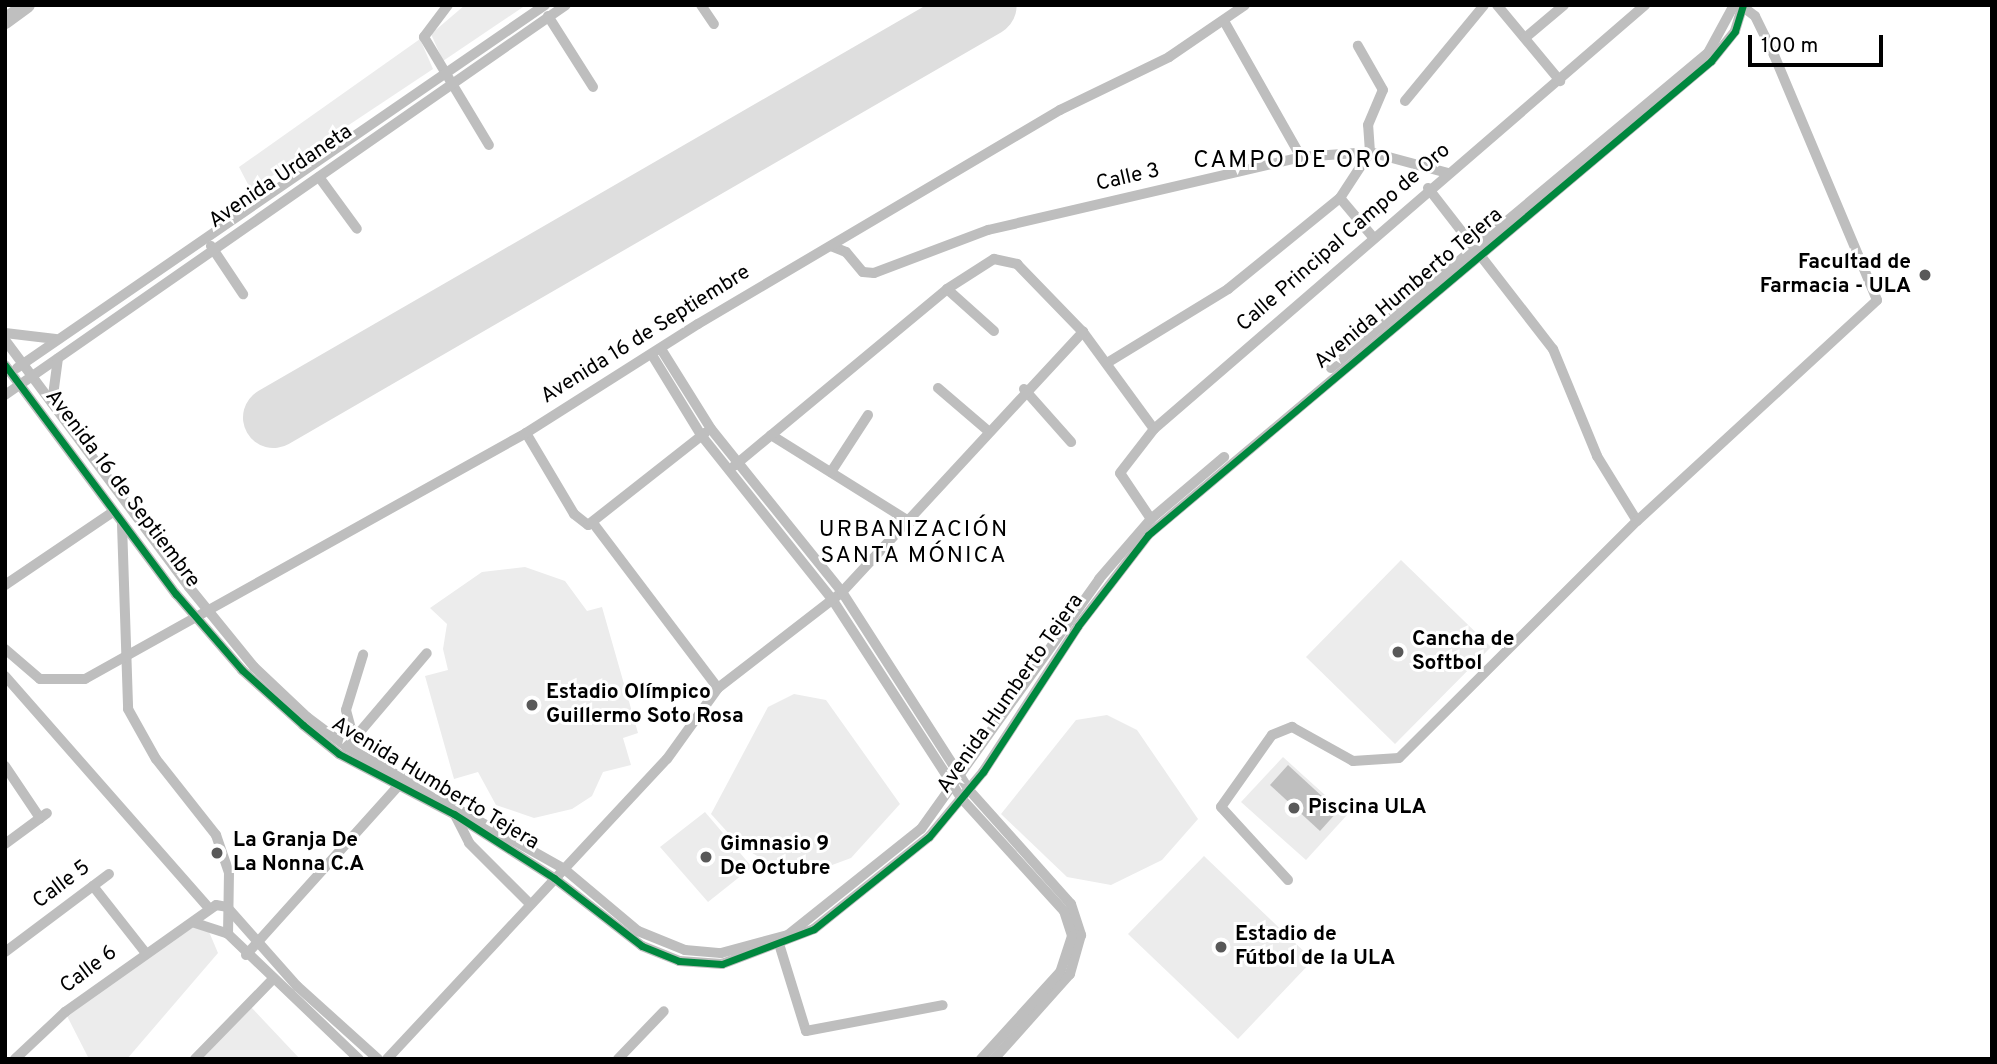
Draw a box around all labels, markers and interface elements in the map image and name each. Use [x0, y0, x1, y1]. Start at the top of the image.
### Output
scale bar [1752, 21, 1887, 65]
text: 100 m [1761, 33, 1818, 60]
street label: Avenida Urdaneta [205, 120, 357, 234]
street label: Calle Principal Campo de Oro [1232, 138, 1456, 338]
district label: CAMPO DE ORO [1195, 148, 1391, 176]
street label: Calle 3 [1094, 158, 1162, 198]
street label: Avenida Humberto Tejera [1310, 203, 1508, 375]
place label: Facultad de Farmacia - ULA [1760, 250, 1911, 300]
street label: Avenida 16 de Septiembre [537, 260, 755, 410]
marker: Facultad de Farmacia - ULA [1917, 267, 1933, 283]
street label: Avenida 16 de Septiembre [39, 385, 205, 593]
district label: URBANIZACIÓN SANTA MÓNICA [820, 517, 1008, 571]
street label: Avenida Humberto Tejera [932, 589, 1090, 799]
place label: Cancha de Softbol [1412, 627, 1514, 677]
marker: Cancha de Softbol [1390, 644, 1406, 660]
place label: Estadio Olímpico Guillermo Soto Rosa [546, 680, 744, 730]
marker: Estadio Olímpico Guillermo Soto Rosa [524, 697, 540, 713]
street label: Avenida Humberto Tejera [326, 712, 544, 856]
place label: Piscina ULA [1308, 795, 1426, 821]
marker: Piscina ULA [1286, 800, 1302, 816]
place label: La Granja De La Nonna C.A [233, 828, 364, 878]
place label: Gimnasio 9 De Octubre [720, 832, 830, 882]
marker: La Granja De La Nonna C.A [207, 843, 227, 863]
marker: Gimnasio 9 De Octubre [698, 849, 714, 865]
street label: Calle 5 [28, 855, 96, 915]
place label: Estadio de Fútbol de la ULA [1235, 922, 1395, 972]
marker: Estadio de Fútbol de la ULA [1213, 939, 1229, 955]
street label: Calle 6 [56, 941, 122, 999]

